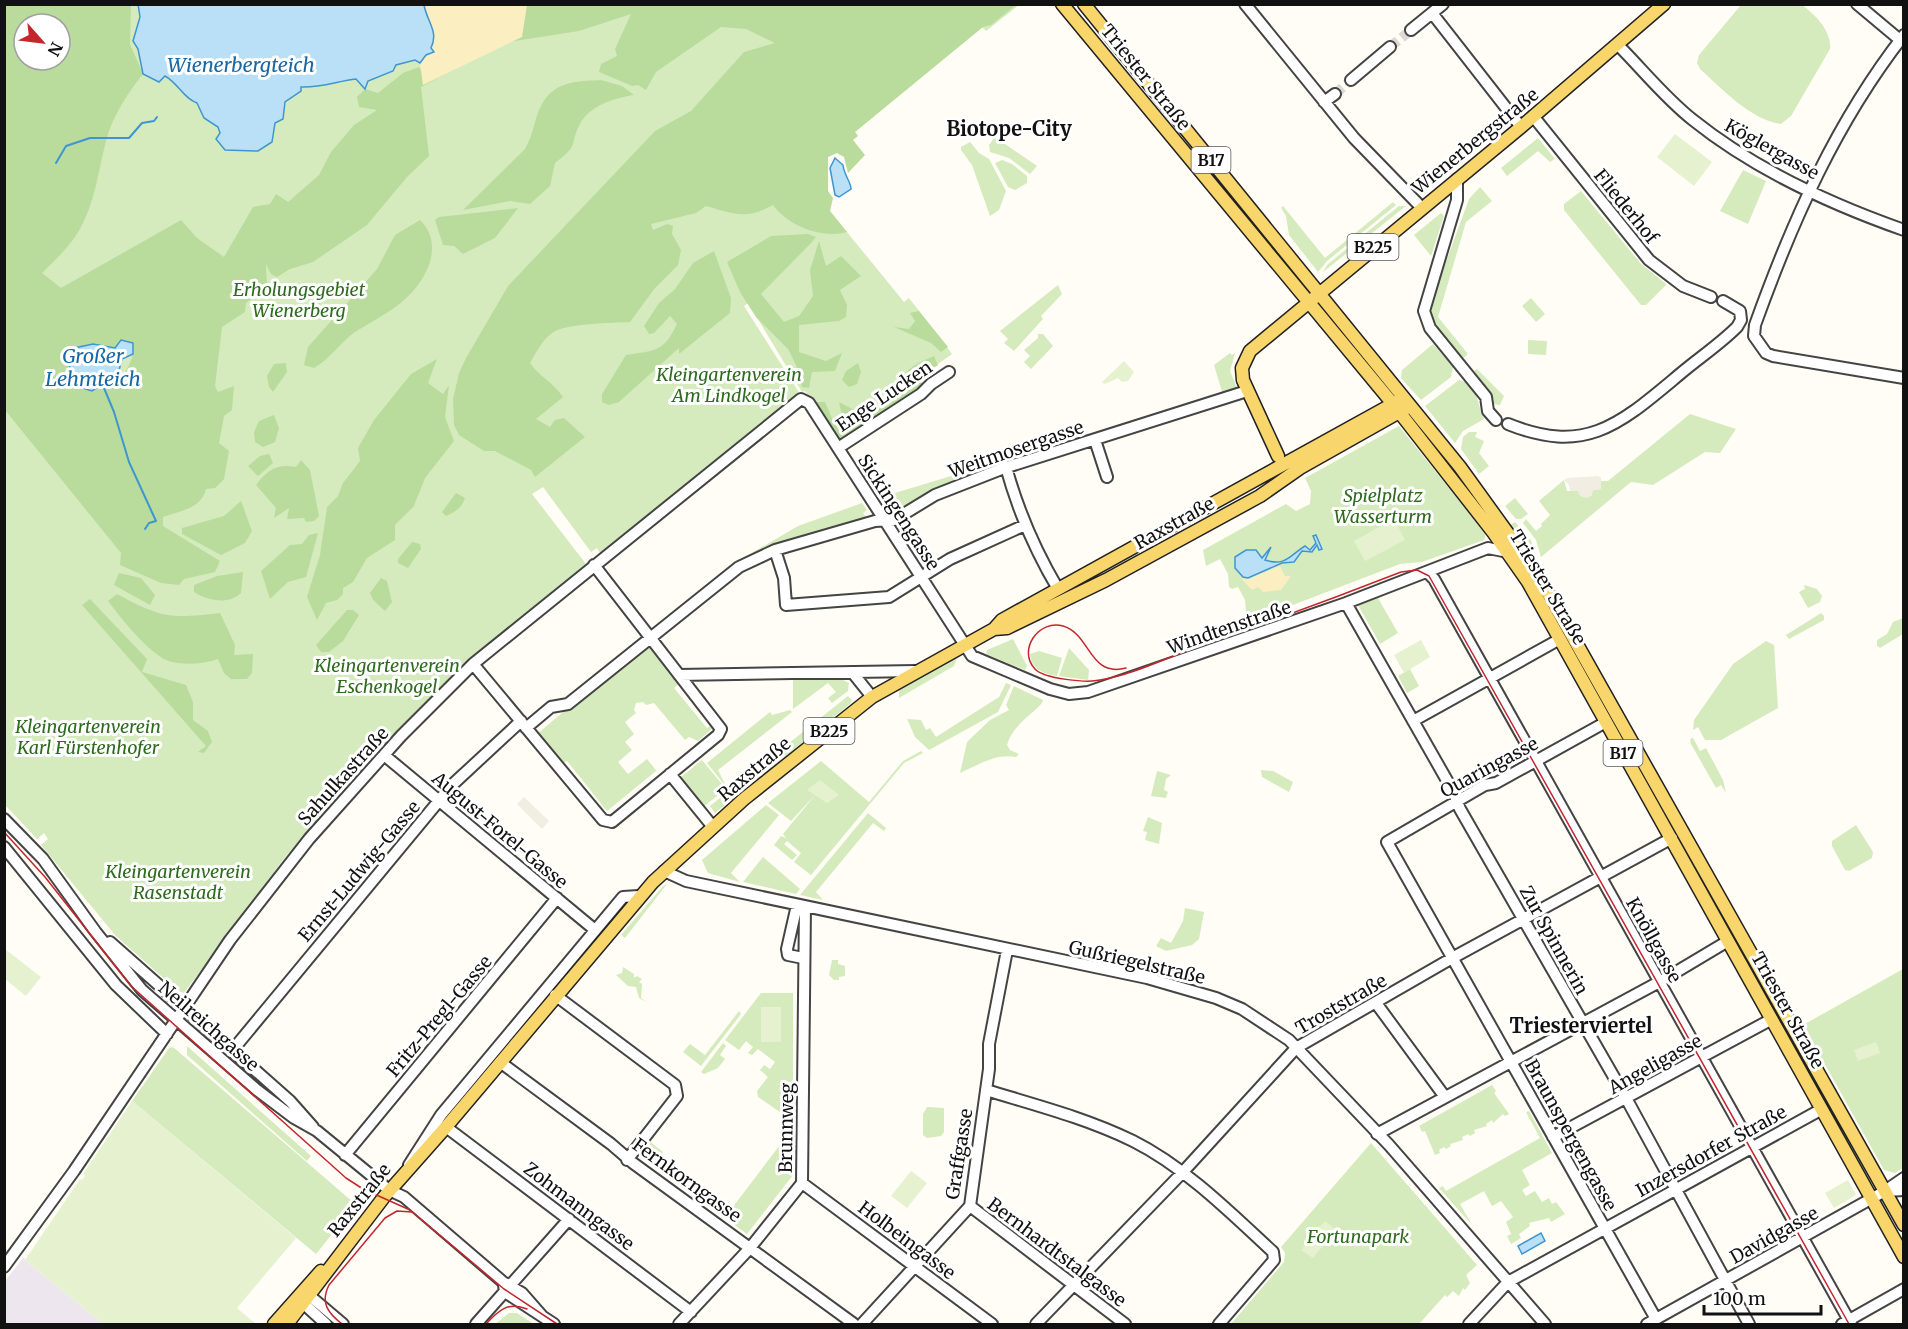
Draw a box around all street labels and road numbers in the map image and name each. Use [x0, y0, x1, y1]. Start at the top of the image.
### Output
street label: Triester Straße [1096, 19, 1196, 135]
street label: Wienerbergstraße [1406, 83, 1543, 200]
street label: Köglergasse [1721, 114, 1823, 184]
road number: B17 [1192, 147, 1230, 173]
street label: Fliederhof [1589, 164, 1664, 249]
road number: B225 [1348, 234, 1398, 260]
street label: Enge Lucken [832, 355, 936, 437]
street label: Weitmosergasse [945, 415, 1087, 483]
street label: Sickingengasse [853, 450, 945, 574]
street label: Raxstraße [1130, 492, 1218, 554]
street label: Triester Straße [1505, 525, 1591, 649]
street label: Windtenstraße [1163, 595, 1294, 659]
road number: B225 [804, 718, 854, 744]
street label: Sahulkastraße [293, 722, 393, 830]
street label: Raxstraße [713, 732, 795, 806]
street label: Quaringasse [1436, 732, 1542, 802]
road number: B17 [1604, 740, 1642, 766]
street label: August-Forel-Gasse [427, 766, 572, 893]
street label: Ernst-Ludwig-Gasse [293, 796, 425, 946]
street label: Zur Spinnerin [1515, 881, 1593, 999]
street label: Knöllgasse [1621, 893, 1687, 987]
street label: Gußriegelstraße [1067, 935, 1207, 989]
street label: Triester Straße [1746, 948, 1830, 1072]
street label: Fritz-Pregl-Gasse [381, 950, 497, 1082]
street label: Troststraße [1291, 969, 1391, 1039]
street label: Neilreichgasse [154, 976, 264, 1076]
street label: Angeligasse [1603, 1029, 1706, 1100]
street label: Braunspergengasse [1520, 1055, 1622, 1215]
street label: Brunnweg [774, 1083, 798, 1173]
street label: Inzersdorfer Straße [1632, 1100, 1790, 1202]
street label: Graffgasse [940, 1107, 978, 1201]
street label: Fernkorngasse [628, 1133, 746, 1227]
street label: Zohmanngasse [519, 1157, 639, 1255]
street label: Raxstraße [322, 1159, 396, 1241]
street label: Bernhardtstalgasse [983, 1192, 1131, 1312]
street label: Holbeingasse [854, 1196, 960, 1284]
street label: Davidgasse [1726, 1201, 1822, 1269]

